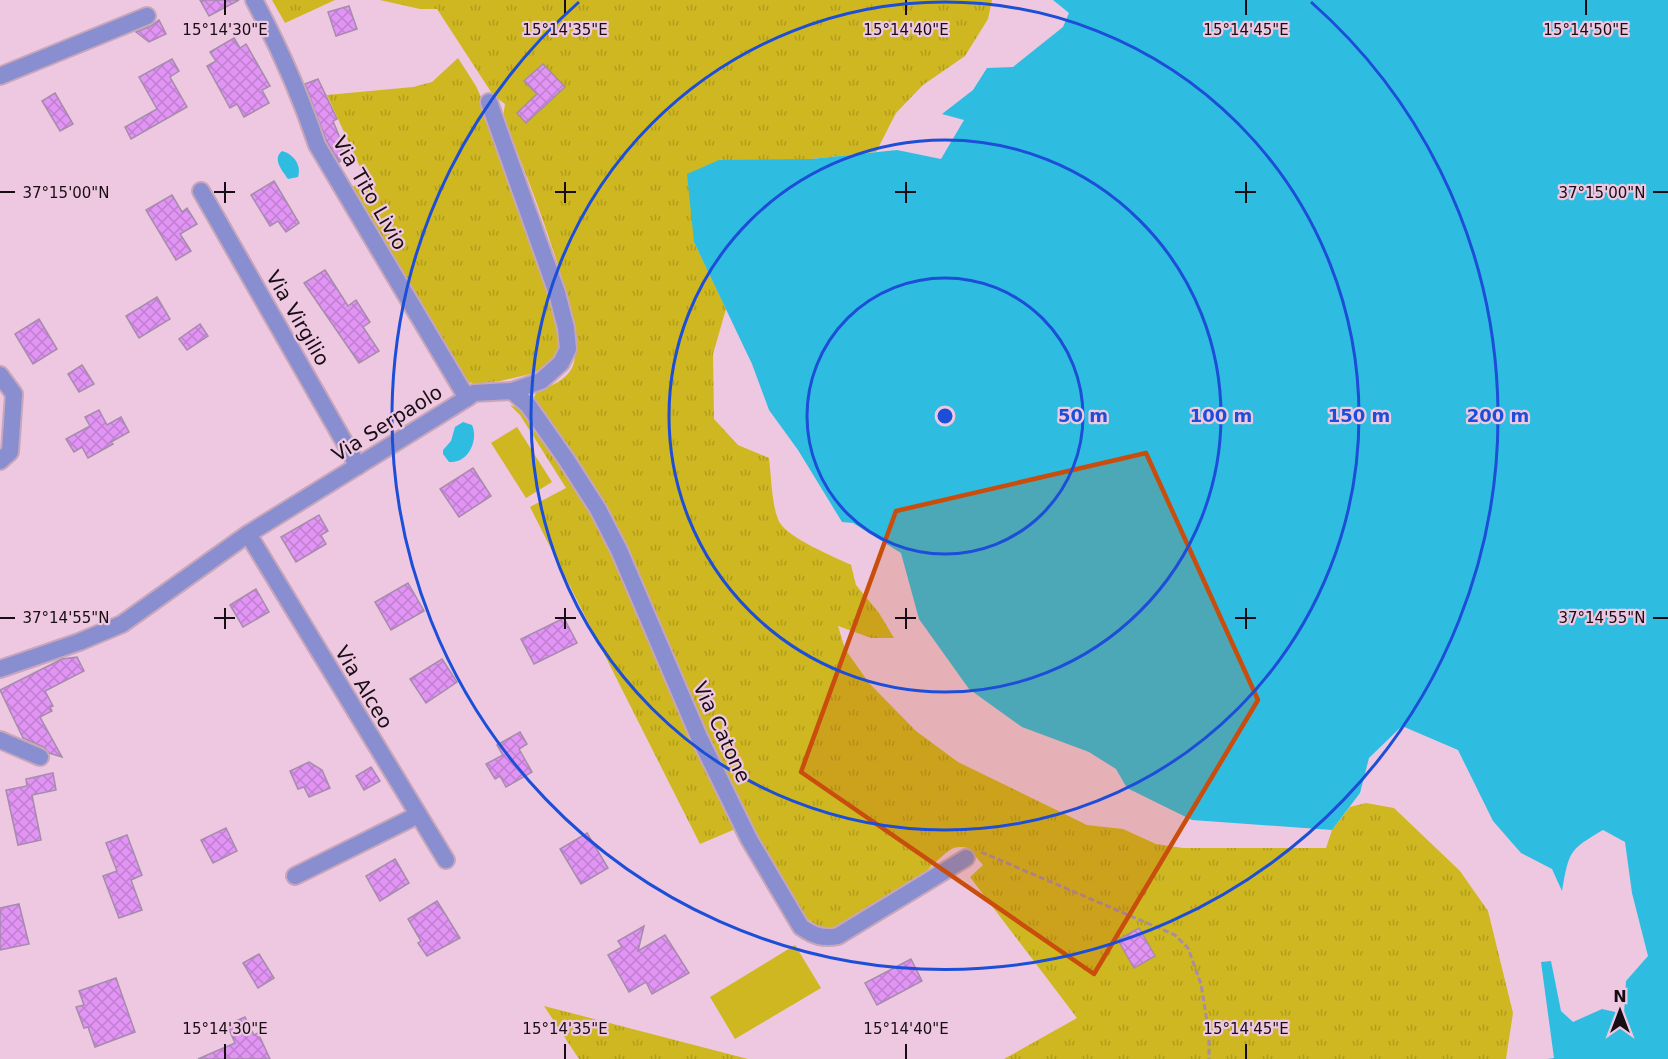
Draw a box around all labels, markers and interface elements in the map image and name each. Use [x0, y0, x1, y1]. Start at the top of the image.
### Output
text: 15°14'30"E [182, 21, 268, 39]
text: 15°14'35"E [522, 21, 608, 39]
text: 15°14'40"E [863, 21, 949, 39]
text: 15°14'45"E [1203, 21, 1289, 39]
text: 15°14'50"E [1543, 21, 1629, 39]
street label: Via Tito Livio [328, 132, 412, 254]
text: 37°15'00"N [22, 184, 110, 202]
text: 37°15'00"N [1558, 184, 1646, 202]
street label: Via Virgilio [261, 266, 335, 370]
street label: Via Serpaolo [327, 380, 447, 466]
text: 50 m [1058, 405, 1108, 426]
text: 100 m [1190, 405, 1252, 426]
text: 150 m [1328, 405, 1390, 426]
text: 200 m [1467, 405, 1529, 426]
centre of rings [935, 406, 955, 426]
text: 37°14'55"N [22, 609, 110, 627]
text: 37°14'55"N [1558, 609, 1646, 627]
street label: Via Alceo [330, 641, 398, 733]
street label: Via Catone [688, 678, 756, 786]
north arrow [1590, 981, 1650, 1041]
text: N [1613, 987, 1627, 1006]
text: 15°14'30"E [182, 1020, 268, 1038]
text: 15°14'35"E [522, 1020, 608, 1038]
text: 15°14'40"E [863, 1020, 949, 1038]
text: 15°14'45"E [1203, 1020, 1289, 1038]

